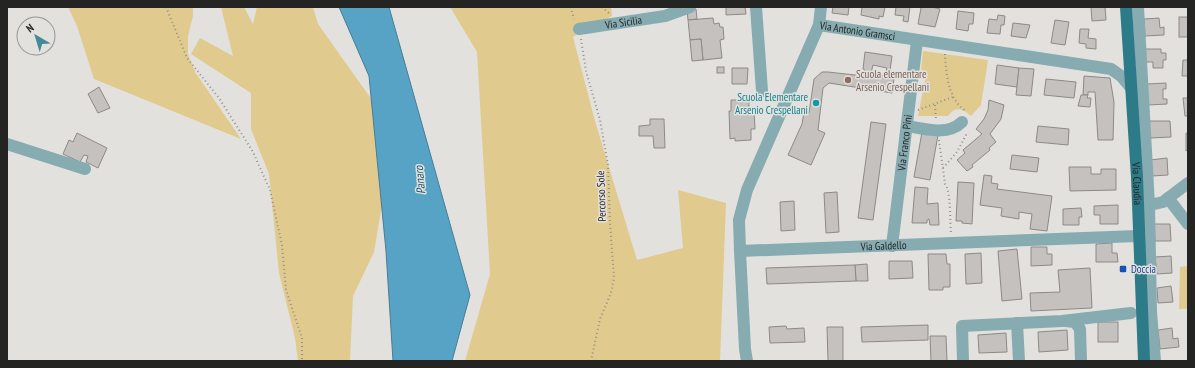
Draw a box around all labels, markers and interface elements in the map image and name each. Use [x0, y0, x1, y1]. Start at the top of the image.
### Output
street label: Via Sicilia [603, 13, 643, 32]
north arrow [16, 16, 56, 56]
street label: Via Antonio Gramsci [818, 18, 896, 43]
text: N [23, 21, 37, 35]
place label: Scuola elementare Arsenio Crespellani [856, 67, 929, 94]
marker: Scuola elementare Arsenio Crespellani [843, 75, 853, 85]
place label: Scuola Elementare Arsenio Crespellani [735, 90, 808, 117]
marker: Scuola Elementare Arsenio Crespellani [811, 98, 821, 108]
street label: Via Franco Pini [894, 114, 915, 173]
street label: Via Claudia [1129, 161, 1145, 205]
water label: Panaro [411, 164, 428, 195]
street label: Percorso Sole [593, 170, 609, 222]
street label: Via Galdello [859, 238, 907, 253]
place label: Doccia [1131, 262, 1156, 276]
marker: Doccia [1118, 264, 1128, 274]

